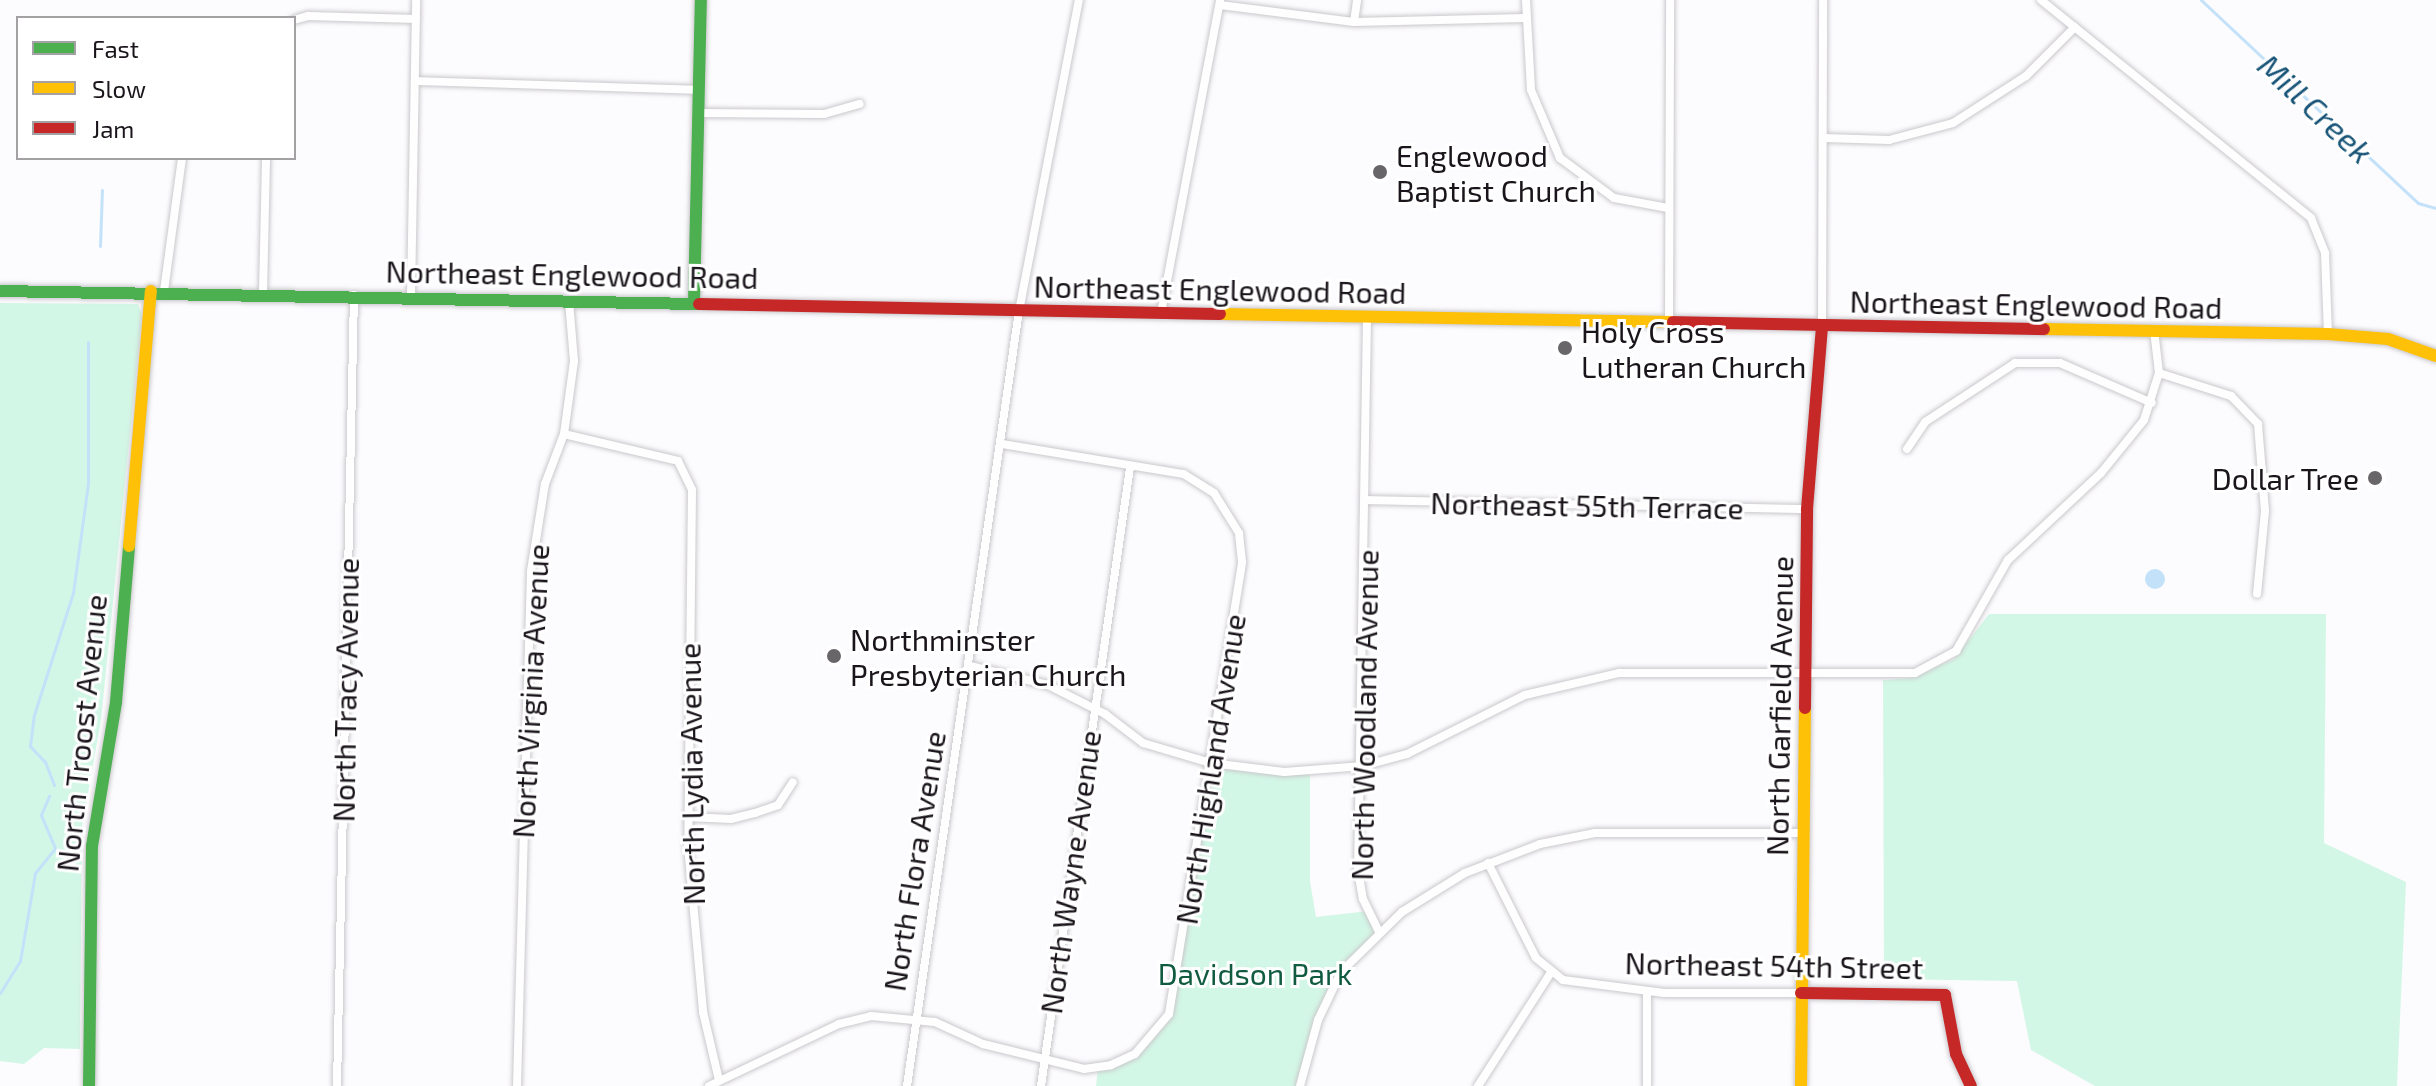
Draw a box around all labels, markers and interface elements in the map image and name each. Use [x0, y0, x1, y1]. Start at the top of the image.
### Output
legend [16, 16, 296, 160]
text: Fast [92, 34, 139, 63]
water label: Mill Creek [2250, 45, 2382, 171]
text: Slow [92, 74, 146, 103]
text: Jam [92, 114, 134, 143]
place label: Englewood Baptist Church [1396, 137, 1596, 208]
marker: Englewood Baptist Church [1371, 163, 1389, 181]
street label: Northeast Englewood Road [385, 253, 759, 295]
street label: Northeast Englewood Road [1033, 268, 1407, 310]
street label: Northeast Englewood Road [1849, 283, 2223, 325]
place label: Holy Cross Lutheran Church [1581, 313, 1806, 384]
marker: Holy Cross Lutheran Church [1556, 339, 1574, 357]
place label: Dollar Tree [2211, 460, 2359, 496]
marker: Dollar Tree [2366, 469, 2384, 487]
street label: Northeast 55th Terrace [1430, 484, 1744, 526]
street label: North Virginia Avenue [504, 542, 556, 840]
street label: North Woodland Avenue [1343, 549, 1385, 881]
street label: North Garfield Avenue [1758, 555, 1800, 857]
street label: North Tracy Avenue [325, 556, 365, 824]
street label: North Troost Avenue [48, 592, 114, 874]
street label: North Highland Avenue [1168, 611, 1252, 927]
place label: Northminster Presbyterian Church [850, 621, 1126, 692]
street label: North Lydia Avenue [671, 642, 711, 906]
marker: Northminster Presbyterian Church [825, 647, 843, 665]
street label: North Wayne Avenue [1032, 727, 1108, 1017]
street label: North Flora Avenue [876, 728, 952, 994]
street label: Northeast 54th Street [1624, 944, 1924, 986]
park label: Davidson Park [1158, 955, 1352, 991]

